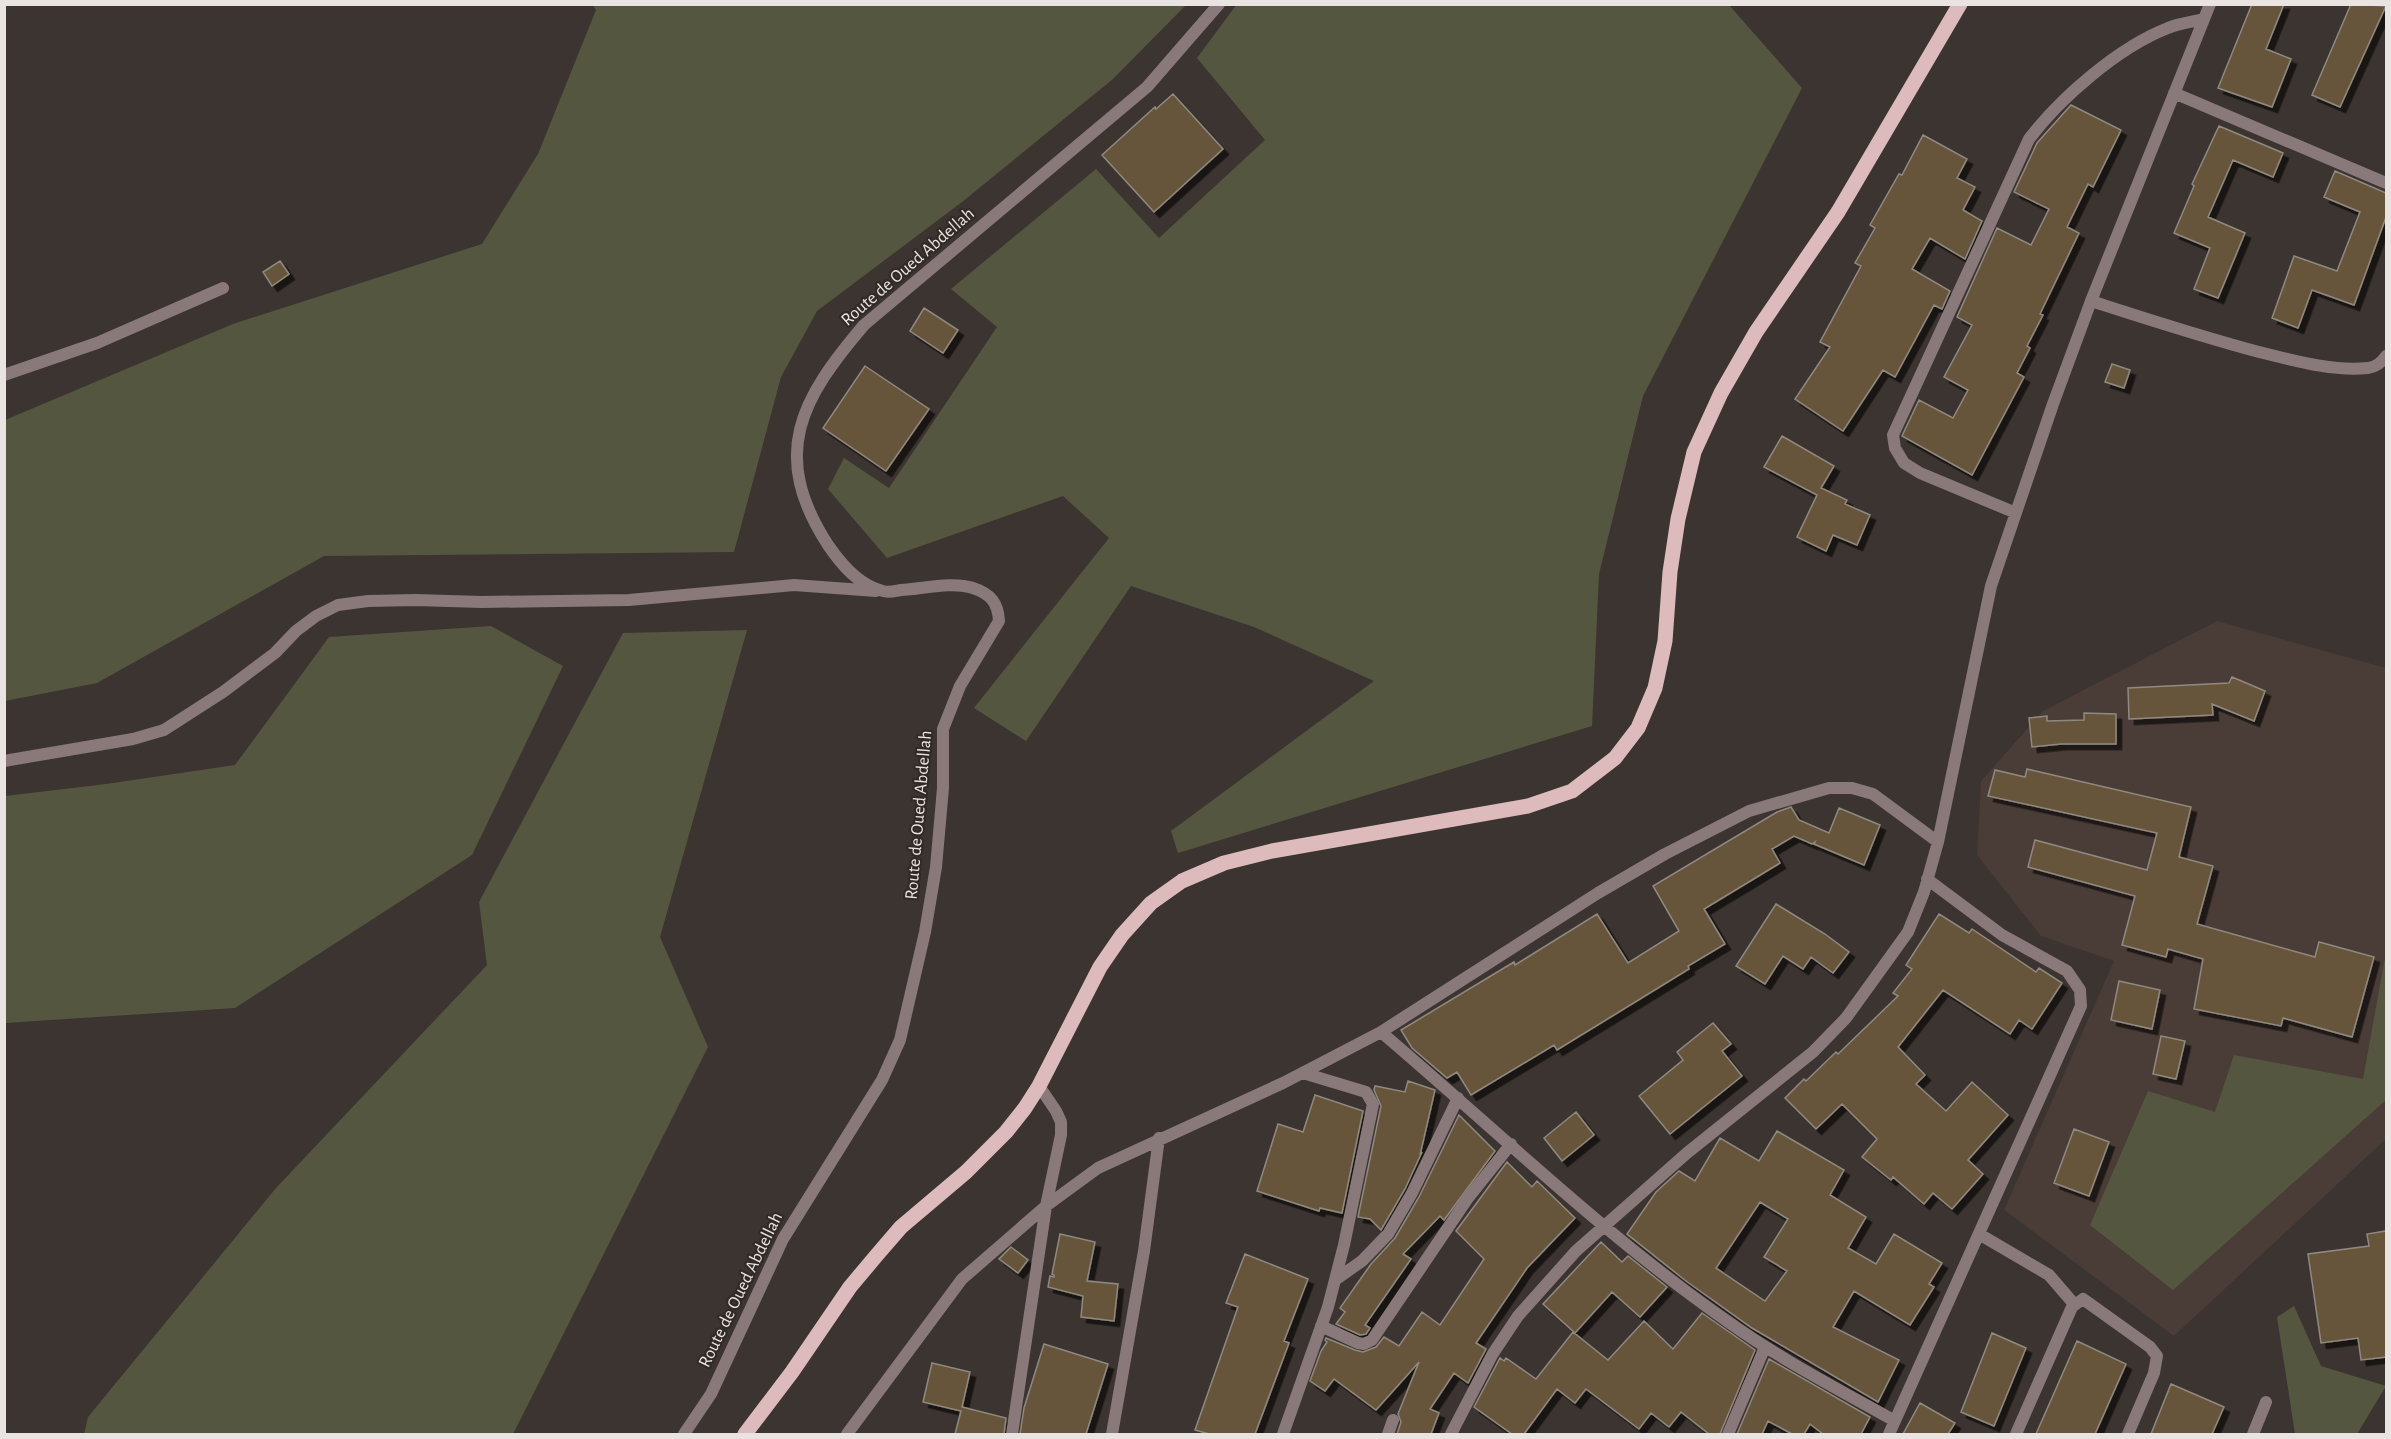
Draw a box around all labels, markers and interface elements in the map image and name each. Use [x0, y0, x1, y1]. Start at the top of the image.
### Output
street label: Route de Oued Abdellah [838, 205, 978, 329]
street label: Route de Oued Abdellah [903, 730, 935, 900]
street label: Route de Oued Abdellah [696, 1210, 786, 1370]

